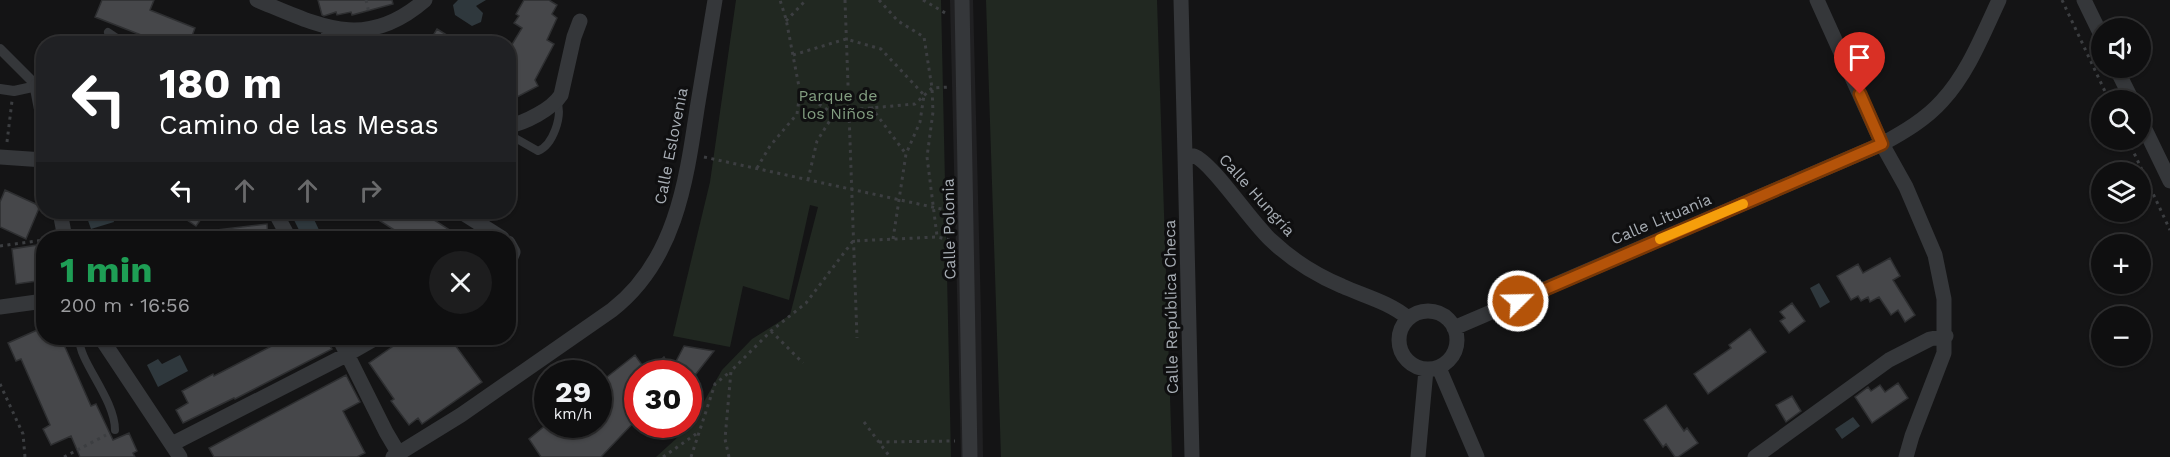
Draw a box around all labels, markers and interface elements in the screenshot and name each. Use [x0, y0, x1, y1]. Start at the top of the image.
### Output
map controls [2091, 18, 2151, 366]
button: sound [2091, 18, 2151, 78]
pin [1834, 32, 1885, 94]
icon: arrive [1843, 41, 1876, 74]
text: 180 m [159, 59, 282, 108]
icon: left [60, 60, 138, 138]
street label: Calle Eslovenia [650, 86, 692, 206]
park label: Parque de los Niños [799, 86, 877, 123]
button: search [2091, 90, 2151, 150]
text: Camino de las Mesas [159, 109, 439, 141]
street label: Calle Hungría [1215, 150, 1299, 240]
button: layers [2091, 162, 2151, 222]
icon: left [165, 174, 198, 207]
icon: ahead [228, 174, 261, 207]
icon: ahead [291, 174, 324, 207]
icon: right [354, 174, 387, 207]
street label: Calle Polonia [939, 178, 959, 280]
street label: Calle Lituania [1608, 189, 1714, 249]
street label: Calle República Checa [1160, 220, 1182, 394]
button: + [2091, 234, 2151, 294]
text: 1 min [60, 249, 152, 291]
button: close [429, 251, 492, 314]
position arrow [1486, 269, 1550, 333]
text: 200 m · 16:56 [60, 293, 190, 317]
button: − [2091, 306, 2151, 366]
speed limit sign: 30 [624, 360, 702, 438]
text: 29 [555, 374, 591, 409]
text: km/h [554, 405, 592, 423]

